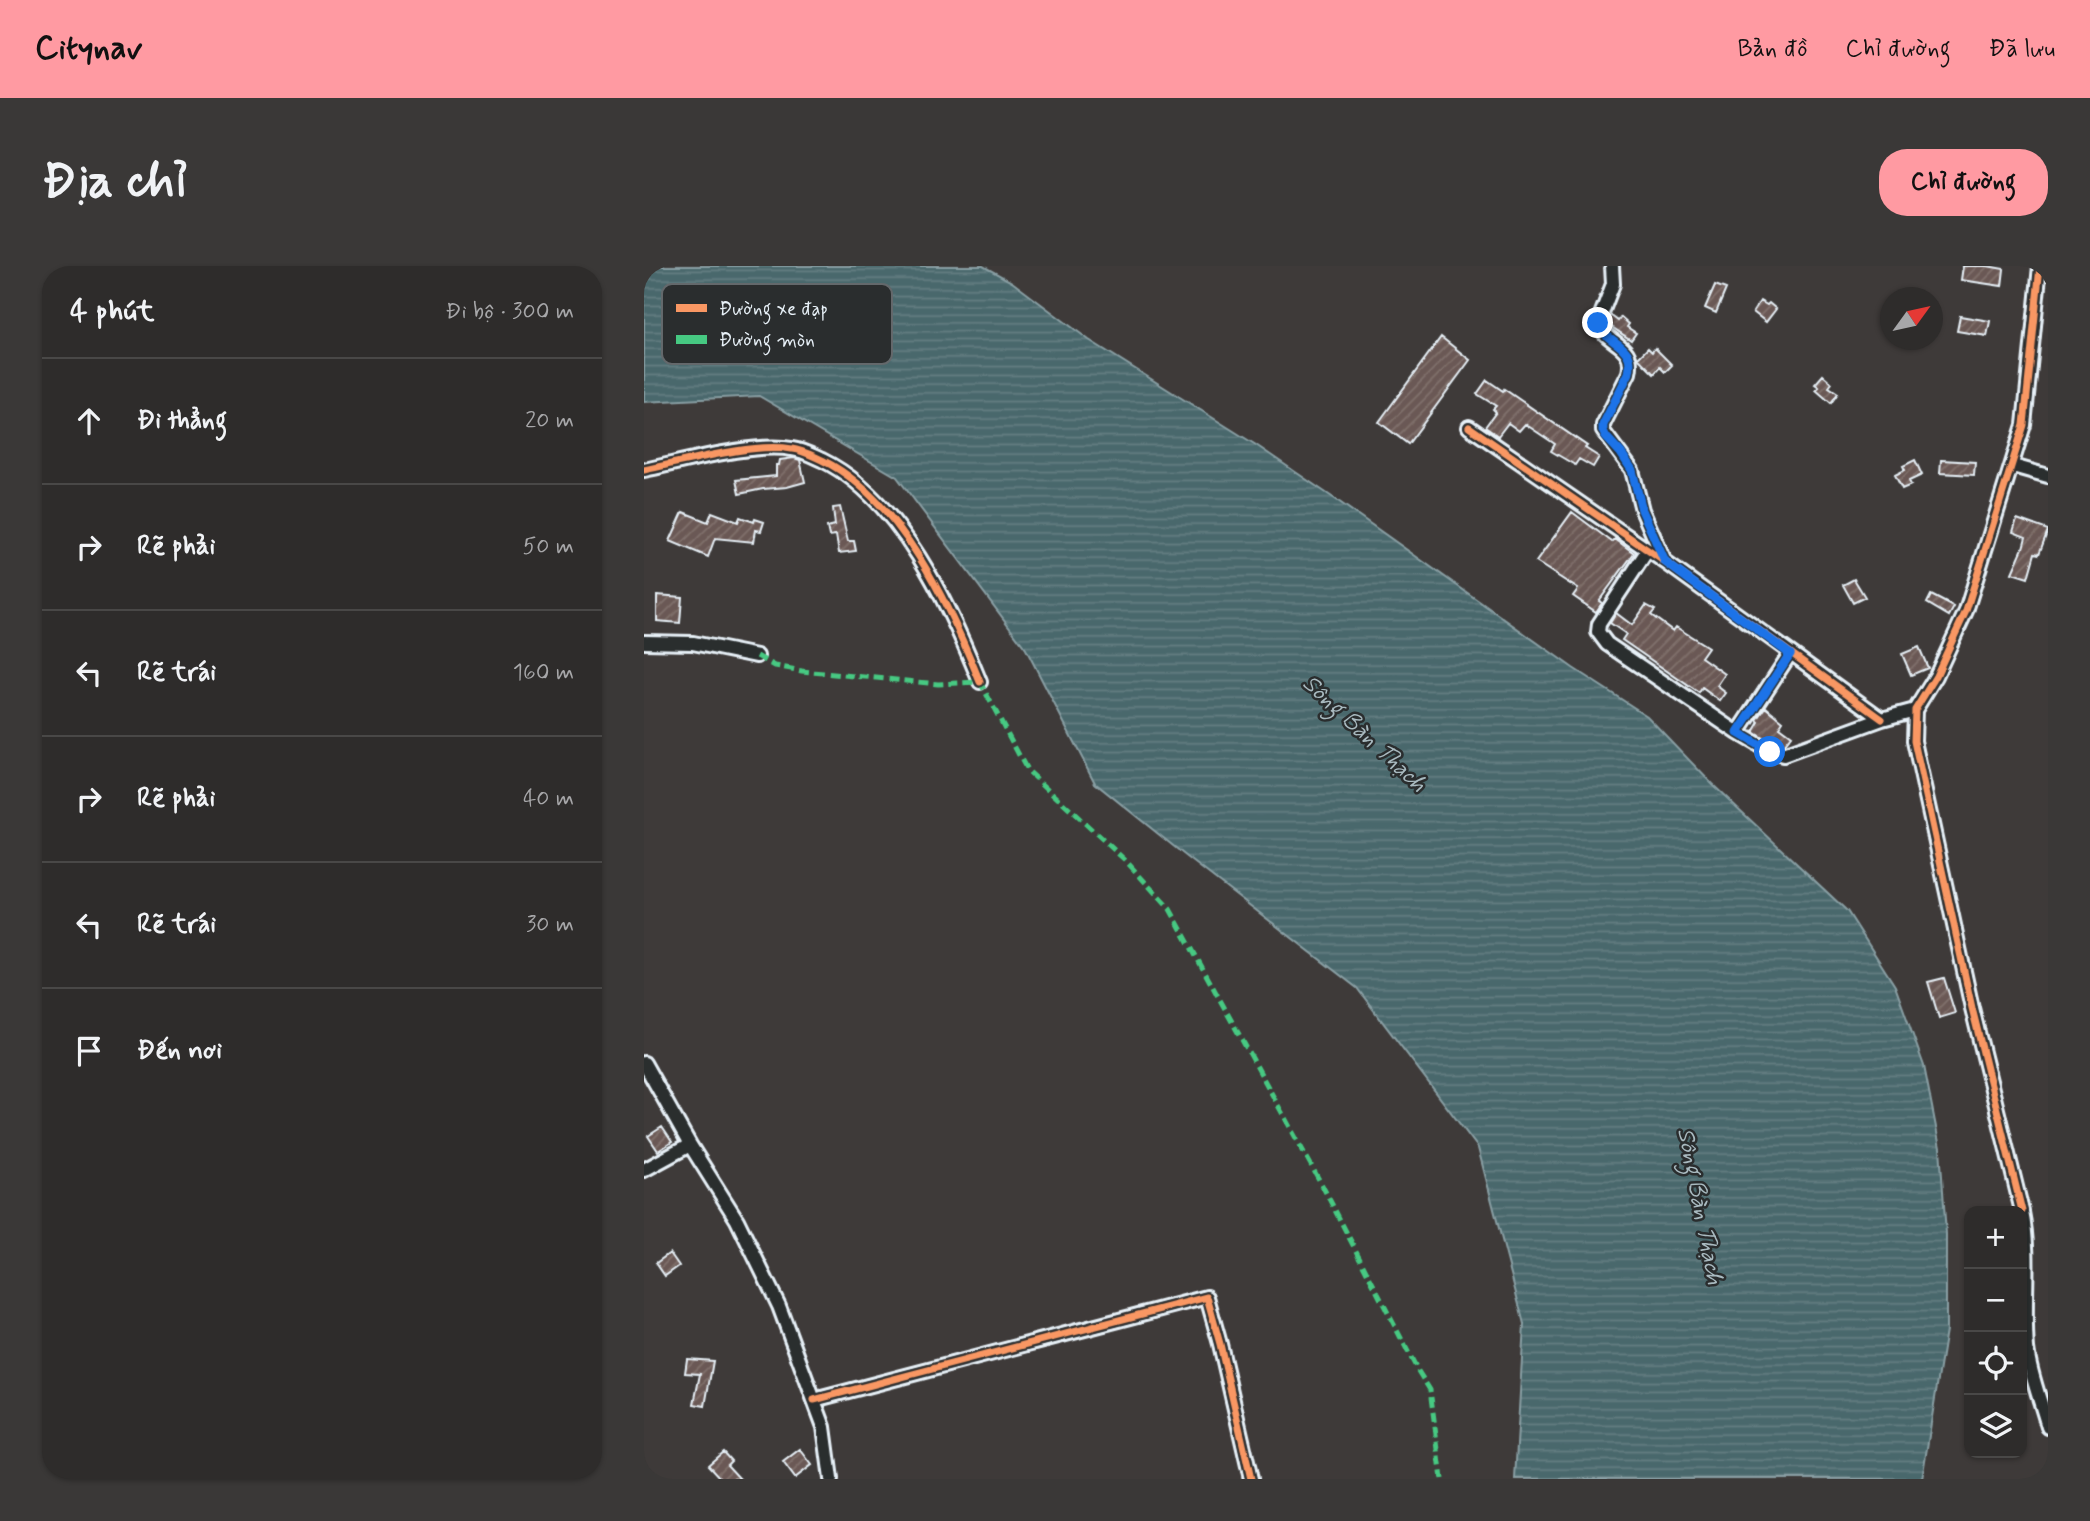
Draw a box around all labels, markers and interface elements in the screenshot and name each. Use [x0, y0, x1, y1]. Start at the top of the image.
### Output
text: Citynav [35, 27, 142, 71]
text: Bản đồ [1738, 34, 1808, 65]
text: Chỉ đường [1846, 34, 1951, 65]
text: Đã lưu [1989, 34, 2055, 65]
button: Chỉ đường [1879, 149, 2048, 216]
text: Địa chỉ [42, 150, 188, 215]
legend [662, 284, 892, 364]
north arrow [1880, 287, 1943, 350]
text: 4 phút [70, 292, 154, 331]
text: Đi bộ · 300 m [445, 297, 574, 327]
text: Đường xe đạp [719, 297, 828, 325]
route end [1582, 307, 1613, 338]
text: Đường mòn [719, 328, 815, 356]
icon: ahead [70, 402, 108, 440]
text: Đi thẳng [137, 404, 227, 438]
text: 20 m [525, 406, 574, 436]
icon: right [70, 528, 108, 566]
text: Rẽ phải [137, 530, 215, 564]
text: 50 m [523, 532, 574, 562]
icon: left [70, 654, 108, 692]
text: Rẽ trái [137, 656, 216, 690]
text: 160 m [513, 658, 574, 688]
water label: Sông Bàn Thạch [1293, 669, 1433, 802]
route start [1754, 736, 1785, 767]
icon: right [70, 780, 108, 818]
text: Rẽ phải [137, 782, 215, 816]
text: 40 m [523, 784, 574, 814]
icon: left [70, 906, 108, 944]
text: Rẽ trái [137, 908, 216, 942]
text: 30 m [526, 910, 574, 940]
icon: arrive [70, 1032, 108, 1070]
text: Đến nơi [137, 1034, 222, 1068]
water label: Sông Bàn Thạch [1666, 1125, 1730, 1288]
map controls [1964, 1206, 2027, 1458]
button: + [1964, 1206, 2027, 1269]
button: − [1964, 1269, 2027, 1332]
button: locate [1964, 1332, 2027, 1395]
button: layers [1964, 1395, 2027, 1458]

